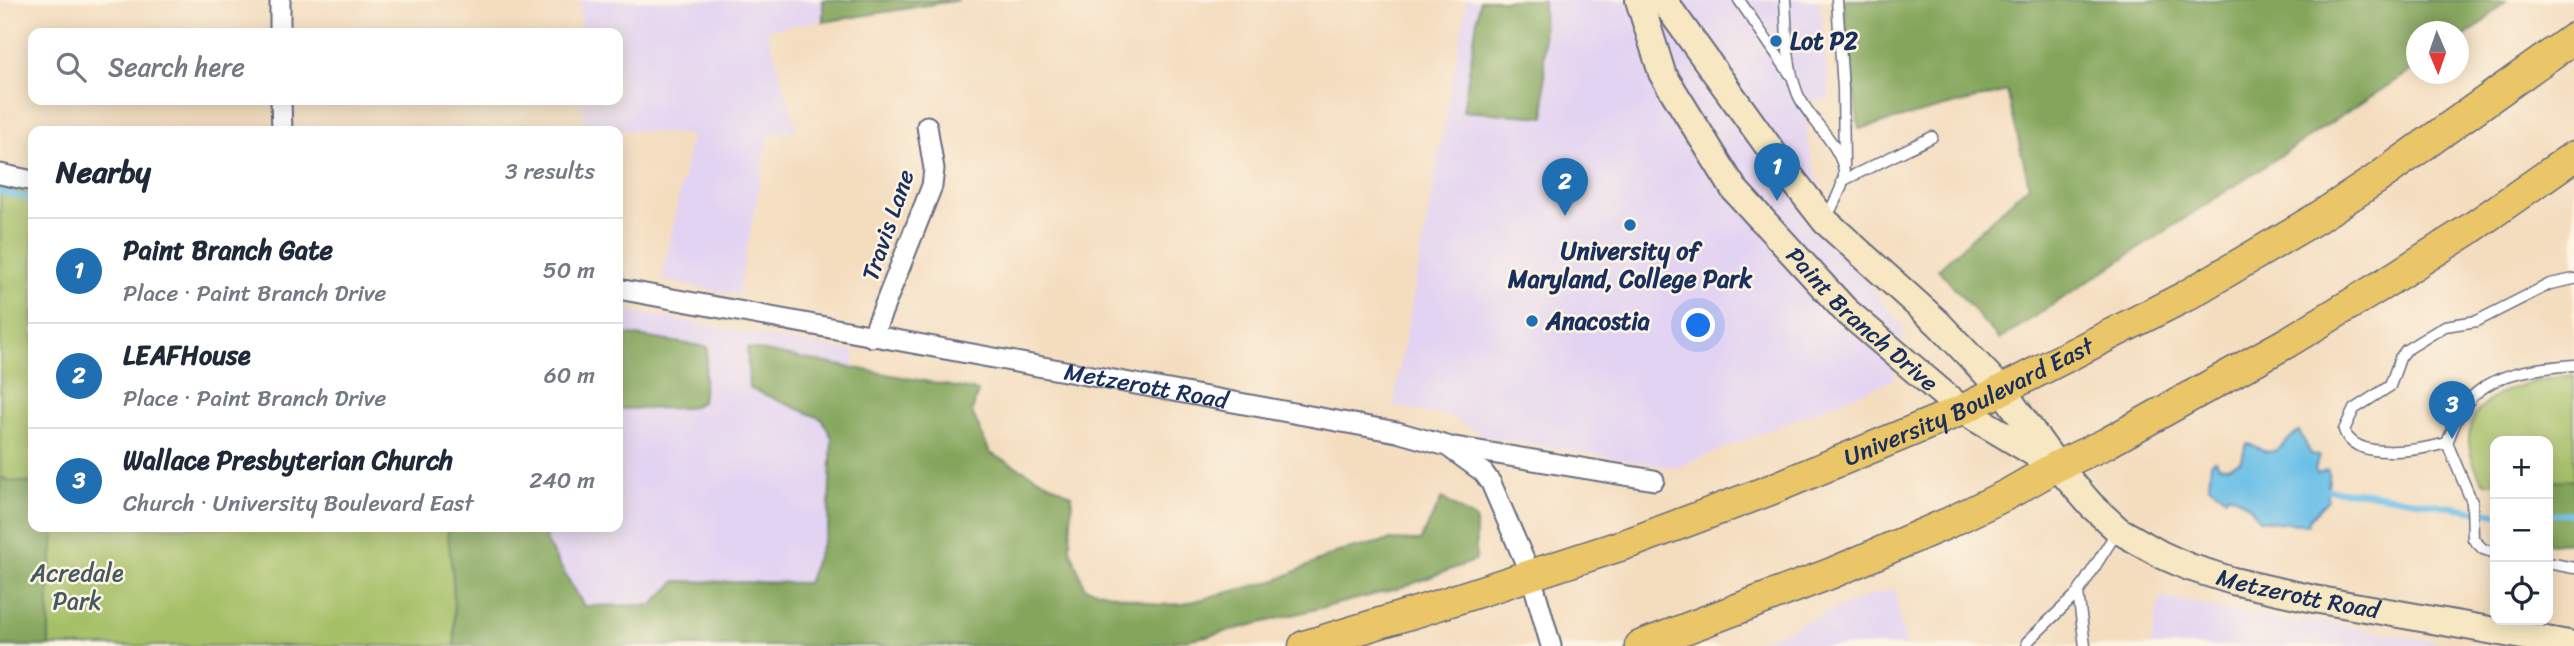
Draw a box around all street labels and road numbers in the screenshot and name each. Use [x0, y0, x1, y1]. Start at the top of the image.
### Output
street label: Travis Lane [849, 164, 927, 286]
street label: Paint Branch Drive [1775, 237, 1948, 403]
street label: University Boulevard East [1837, 325, 2102, 478]
street label: Metzerott Road [1061, 350, 1234, 422]
street label: Metzerott Road [2211, 556, 2385, 632]

